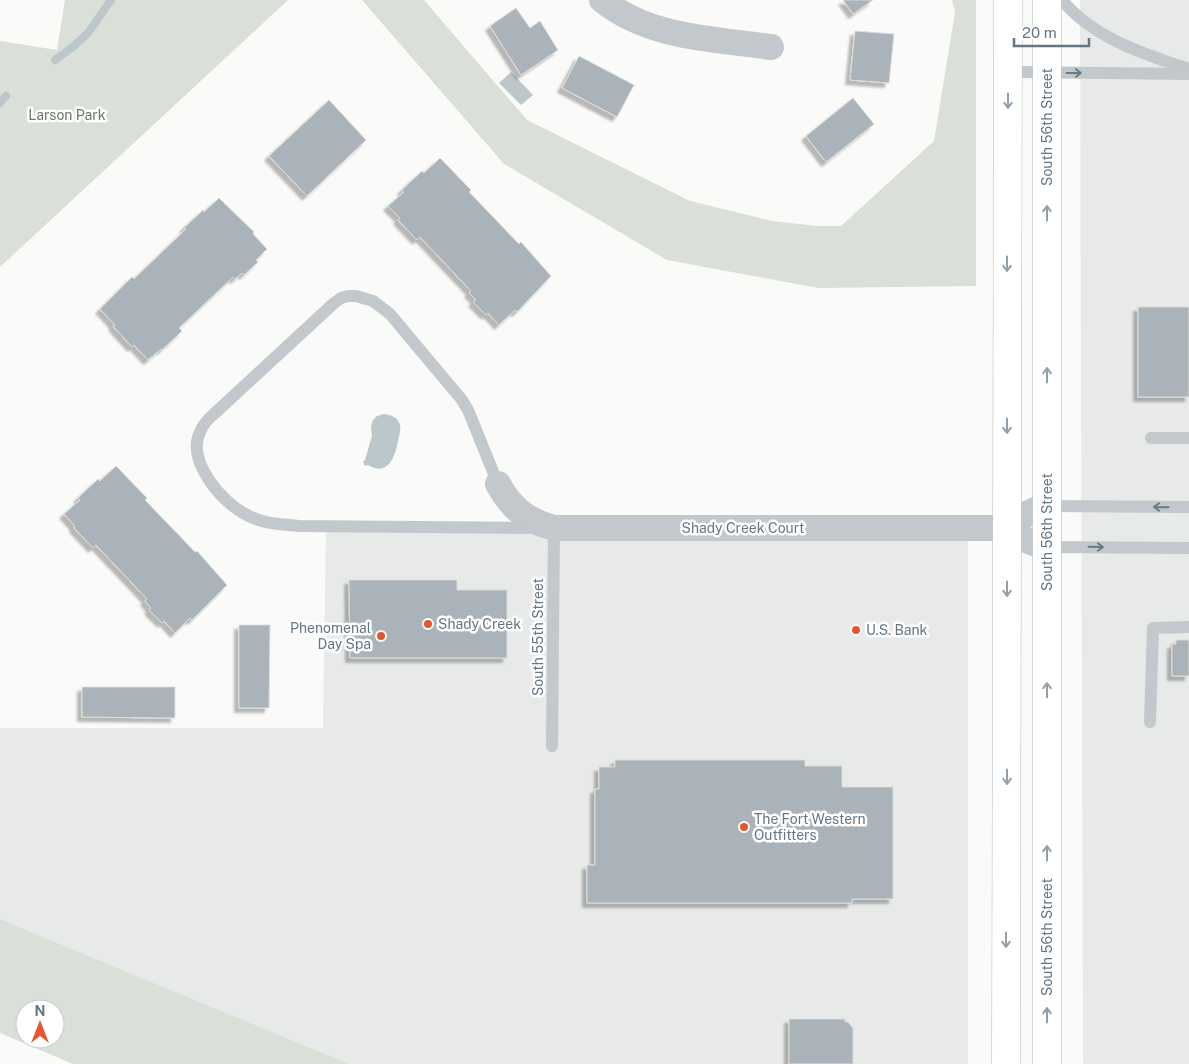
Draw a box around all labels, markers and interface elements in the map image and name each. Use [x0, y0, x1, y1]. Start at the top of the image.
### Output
scale bar [1014, 15, 1089, 47]
text: 20 m [1022, 24, 1057, 41]
street label: South 56th Street [1039, 68, 1055, 186]
one-way arrow [1066, 68, 1082, 78]
one-way arrow [1003, 92, 1013, 109]
park label: Larson Park [28, 107, 106, 123]
one-way arrow [1042, 205, 1052, 222]
one-way arrow [1002, 255, 1012, 271]
one-way arrow [1042, 368, 1052, 384]
one-way arrow [1002, 418, 1012, 434]
street label: South 56th Street [1039, 473, 1055, 591]
one-way arrow [1154, 502, 1170, 512]
street label: Shady Creek Court [682, 520, 804, 536]
one-way arrow [1088, 542, 1104, 552]
street label: South 55th Street [530, 578, 546, 696]
one-way arrow [1002, 580, 1012, 596]
place label: Shady Creek [438, 616, 521, 632]
marker: Shady Creek [422, 618, 434, 630]
place label: Phenomenal Day Spa [290, 620, 371, 652]
place label: U.S. Bank [866, 622, 928, 638]
marker: U.S. Bank [850, 624, 862, 636]
marker: Phenomenal Day Spa [375, 630, 387, 642]
one-way arrow [1042, 683, 1052, 699]
one-way arrow [1002, 768, 1012, 785]
place label: The Fort Western Outfitters [754, 811, 866, 843]
marker: The Fort Western Outfitters [738, 821, 750, 833]
one-way arrow [1042, 845, 1052, 862]
street label: South 56th Street [1039, 878, 1055, 996]
one-way arrow [1001, 931, 1011, 947]
north arrow [15, 999, 65, 1049]
text: N [35, 1003, 45, 1019]
one-way arrow [1042, 1008, 1052, 1024]

